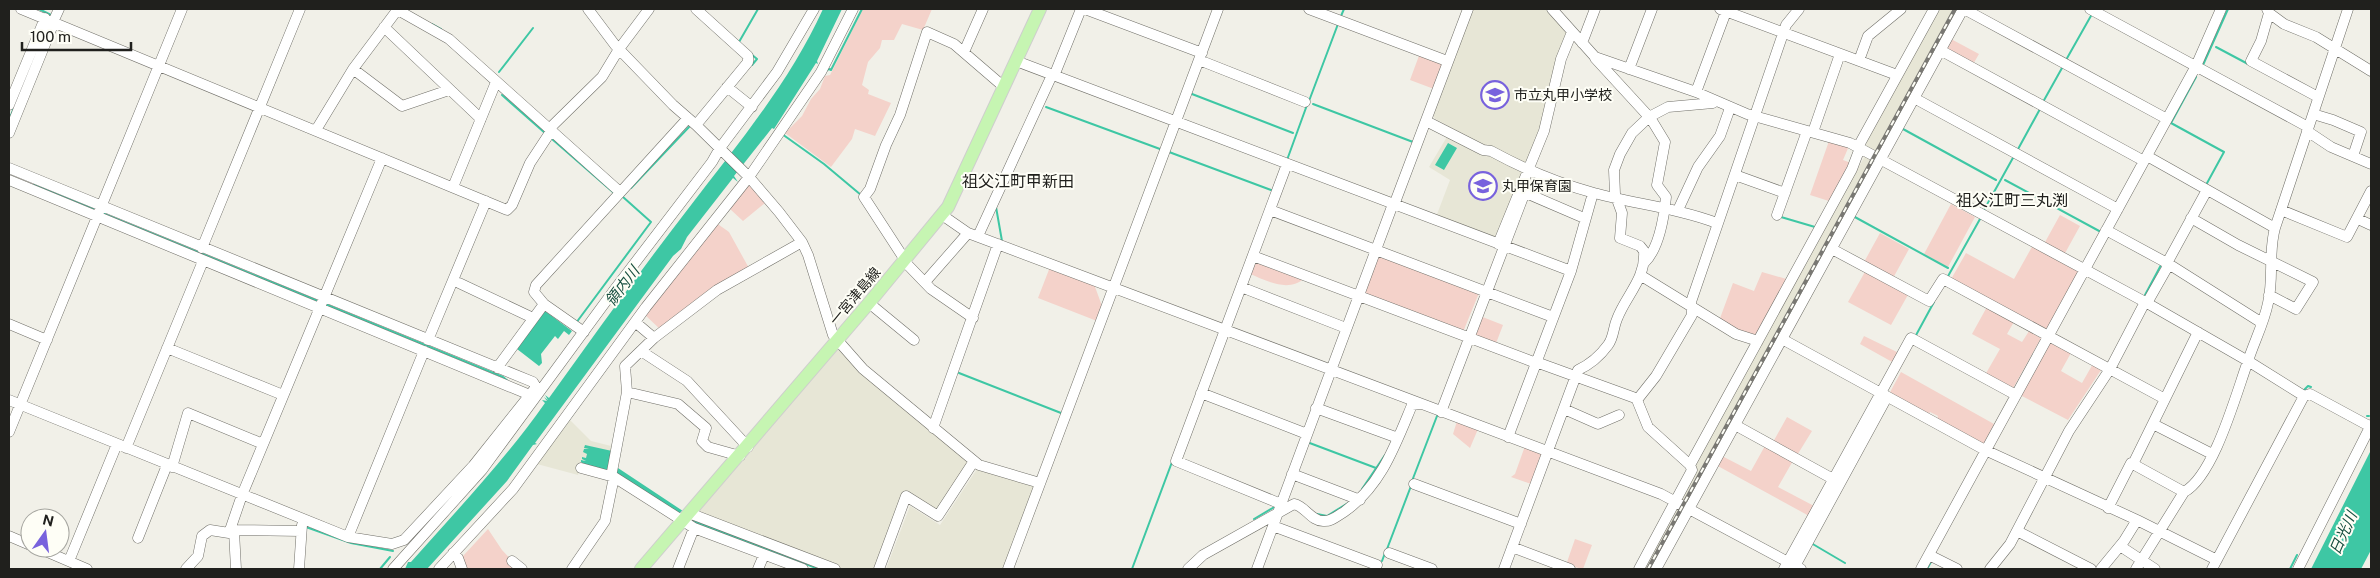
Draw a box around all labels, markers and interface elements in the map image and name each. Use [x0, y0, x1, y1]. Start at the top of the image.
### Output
scale bar [22, 20, 131, 52]
text: 100 m [30, 28, 71, 45]
school or university icon: 市立丸甲小学校 [1480, 80, 1510, 110]
place label: 市立丸甲小学校 [1514, 87, 1612, 103]
school or university icon: 丸甲保育園 [1468, 171, 1498, 201]
district label: 祖父江町甲新田 [962, 172, 1074, 191]
place label: 丸甲保育園 [1502, 178, 1572, 194]
district label: 祖父江町三丸渕 [1956, 191, 2068, 210]
water label: 領内川 [602, 261, 644, 309]
street label: 一宮津島線 [826, 264, 884, 328]
water label: 日光川 [2326, 507, 2361, 557]
north arrow [20, 508, 70, 558]
text: N [41, 511, 55, 529]

